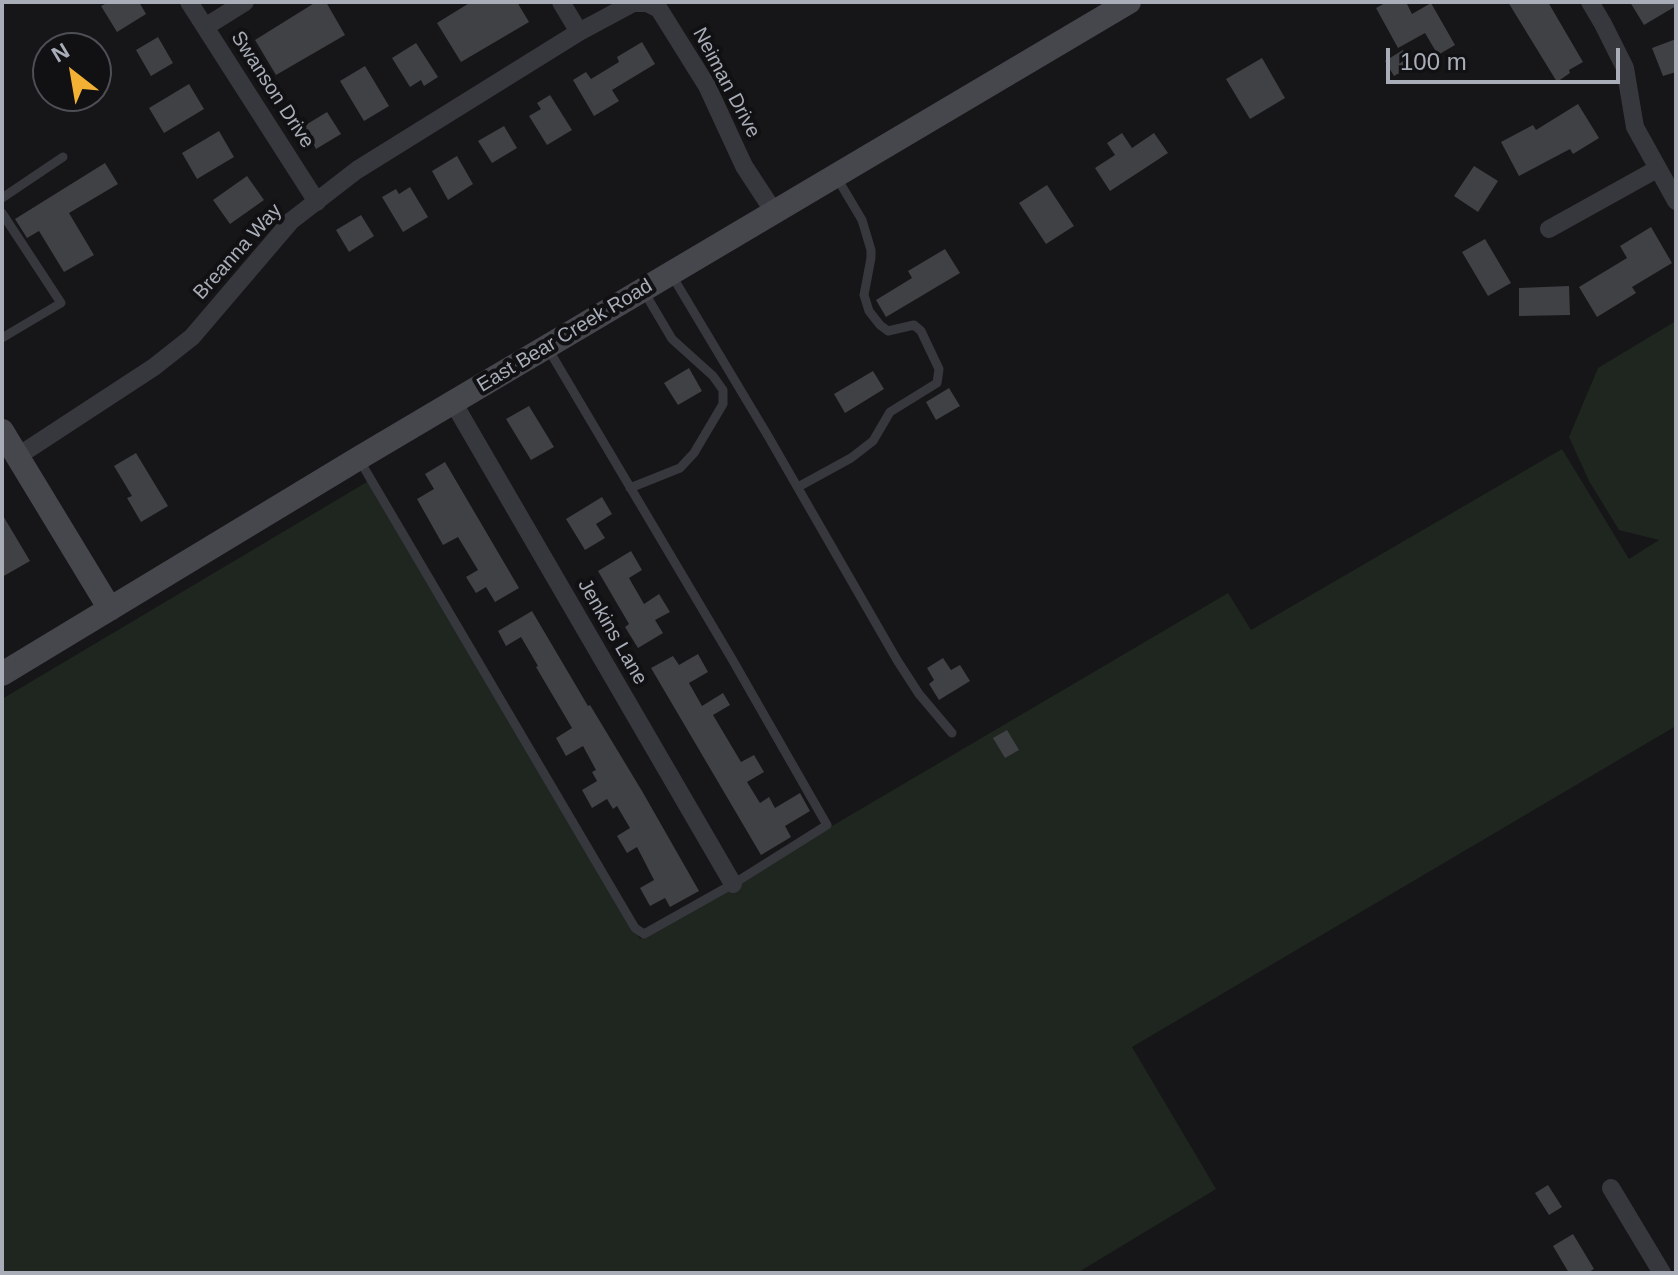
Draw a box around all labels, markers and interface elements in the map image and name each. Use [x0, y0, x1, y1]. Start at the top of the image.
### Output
street label: Neiman Drive [687, 24, 765, 142]
street label: Swanson Drive [225, 27, 319, 153]
north arrow [32, 32, 112, 112]
scale bar [1390, 32, 1624, 82]
text: N [47, 38, 74, 68]
text: 100 m [1400, 48, 1467, 75]
street label: Breanna Way [189, 199, 287, 305]
street label: East Bear Creek Road [473, 274, 657, 398]
street label: Jenkins Lane [572, 575, 652, 689]

